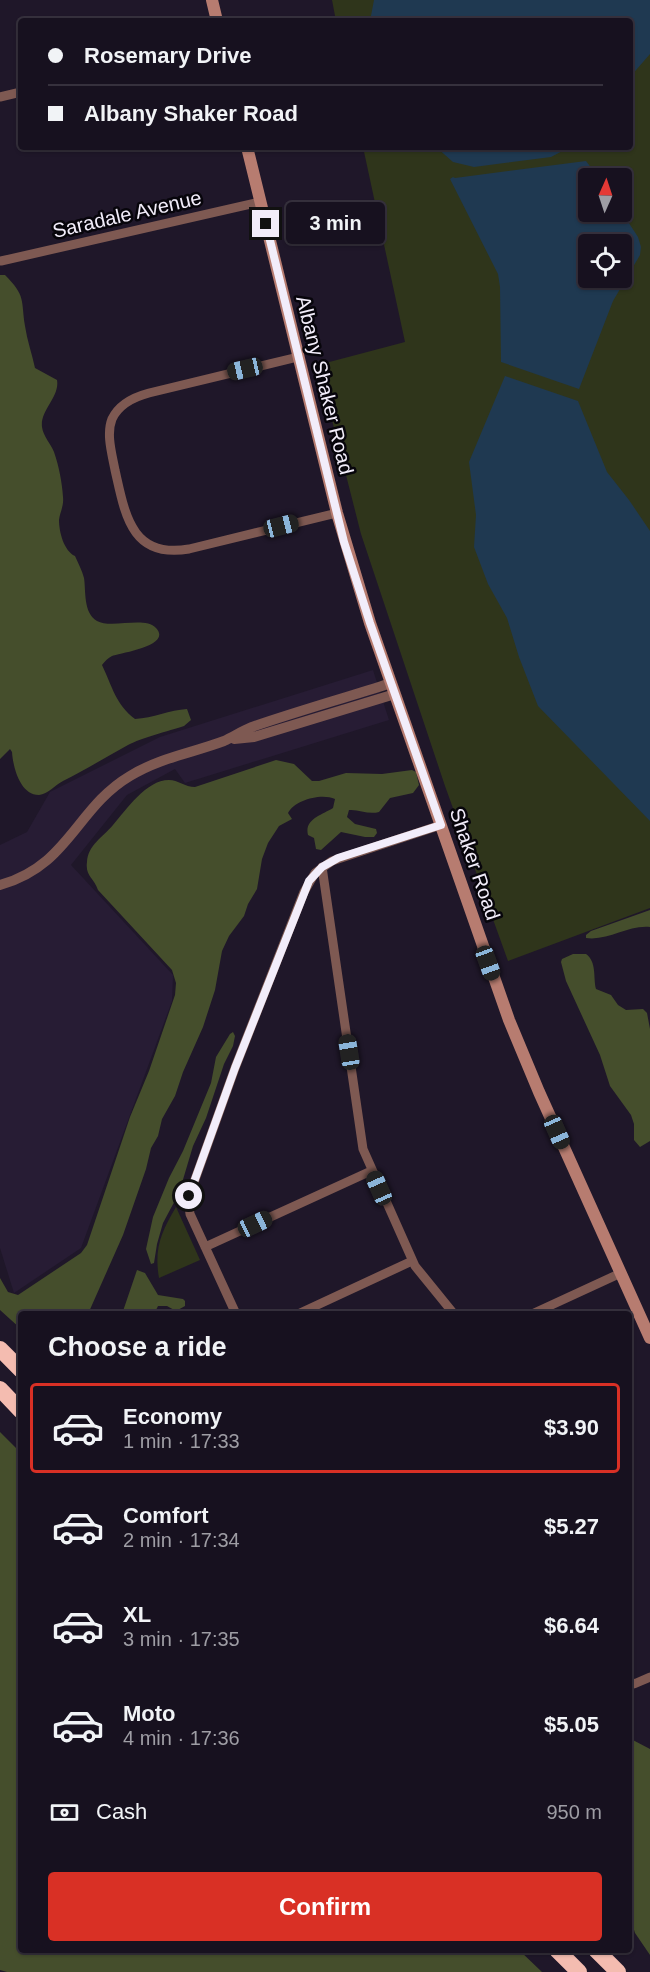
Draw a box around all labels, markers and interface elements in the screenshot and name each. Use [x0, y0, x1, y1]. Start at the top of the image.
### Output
text: Rosemary Drive [84, 43, 252, 68]
text: Albany Shaker Road [84, 101, 298, 126]
north arrow [578, 168, 632, 222]
map controls [578, 168, 632, 288]
street label: Saradale Avenue [50, 186, 204, 242]
callout: 3 min [287, 203, 386, 245]
route end [252, 210, 279, 237]
text: 3 min [309, 212, 362, 234]
button: locate [578, 234, 632, 288]
street label: Albany Shaker Road [292, 293, 358, 477]
car [225, 356, 265, 382]
car [261, 513, 301, 539]
street label: Shaker Road [446, 805, 504, 923]
car [473, 943, 503, 983]
car [337, 1033, 361, 1071]
car [541, 1112, 573, 1152]
car [363, 1168, 395, 1208]
route start [175, 1182, 202, 1209]
car [235, 1208, 275, 1240]
text: Choose a ride [48, 1332, 227, 1362]
icon: car [51, 1401, 105, 1455]
text: Economy [123, 1404, 222, 1429]
text: $3.90 [544, 1415, 599, 1440]
text: 1 min · 17:33 [123, 1430, 240, 1452]
icon: car [51, 1500, 105, 1554]
text: Comfort [123, 1503, 209, 1528]
text: $5.27 [544, 1514, 599, 1539]
text: 2 min · 17:34 [123, 1529, 240, 1551]
icon: car [51, 1599, 105, 1653]
text: XL [123, 1602, 151, 1627]
text: $6.64 [544, 1613, 599, 1638]
text: 3 min · 17:35 [123, 1628, 240, 1650]
icon: car [51, 1698, 105, 1752]
text: Moto [123, 1701, 176, 1726]
text: $5.05 [544, 1712, 599, 1737]
text: 4 min · 17:36 [123, 1727, 240, 1749]
icon: cash [48, 1796, 81, 1829]
text: Cash [96, 1799, 147, 1824]
text: 950 m [546, 1801, 602, 1823]
button: Confirm [48, 1872, 602, 1941]

